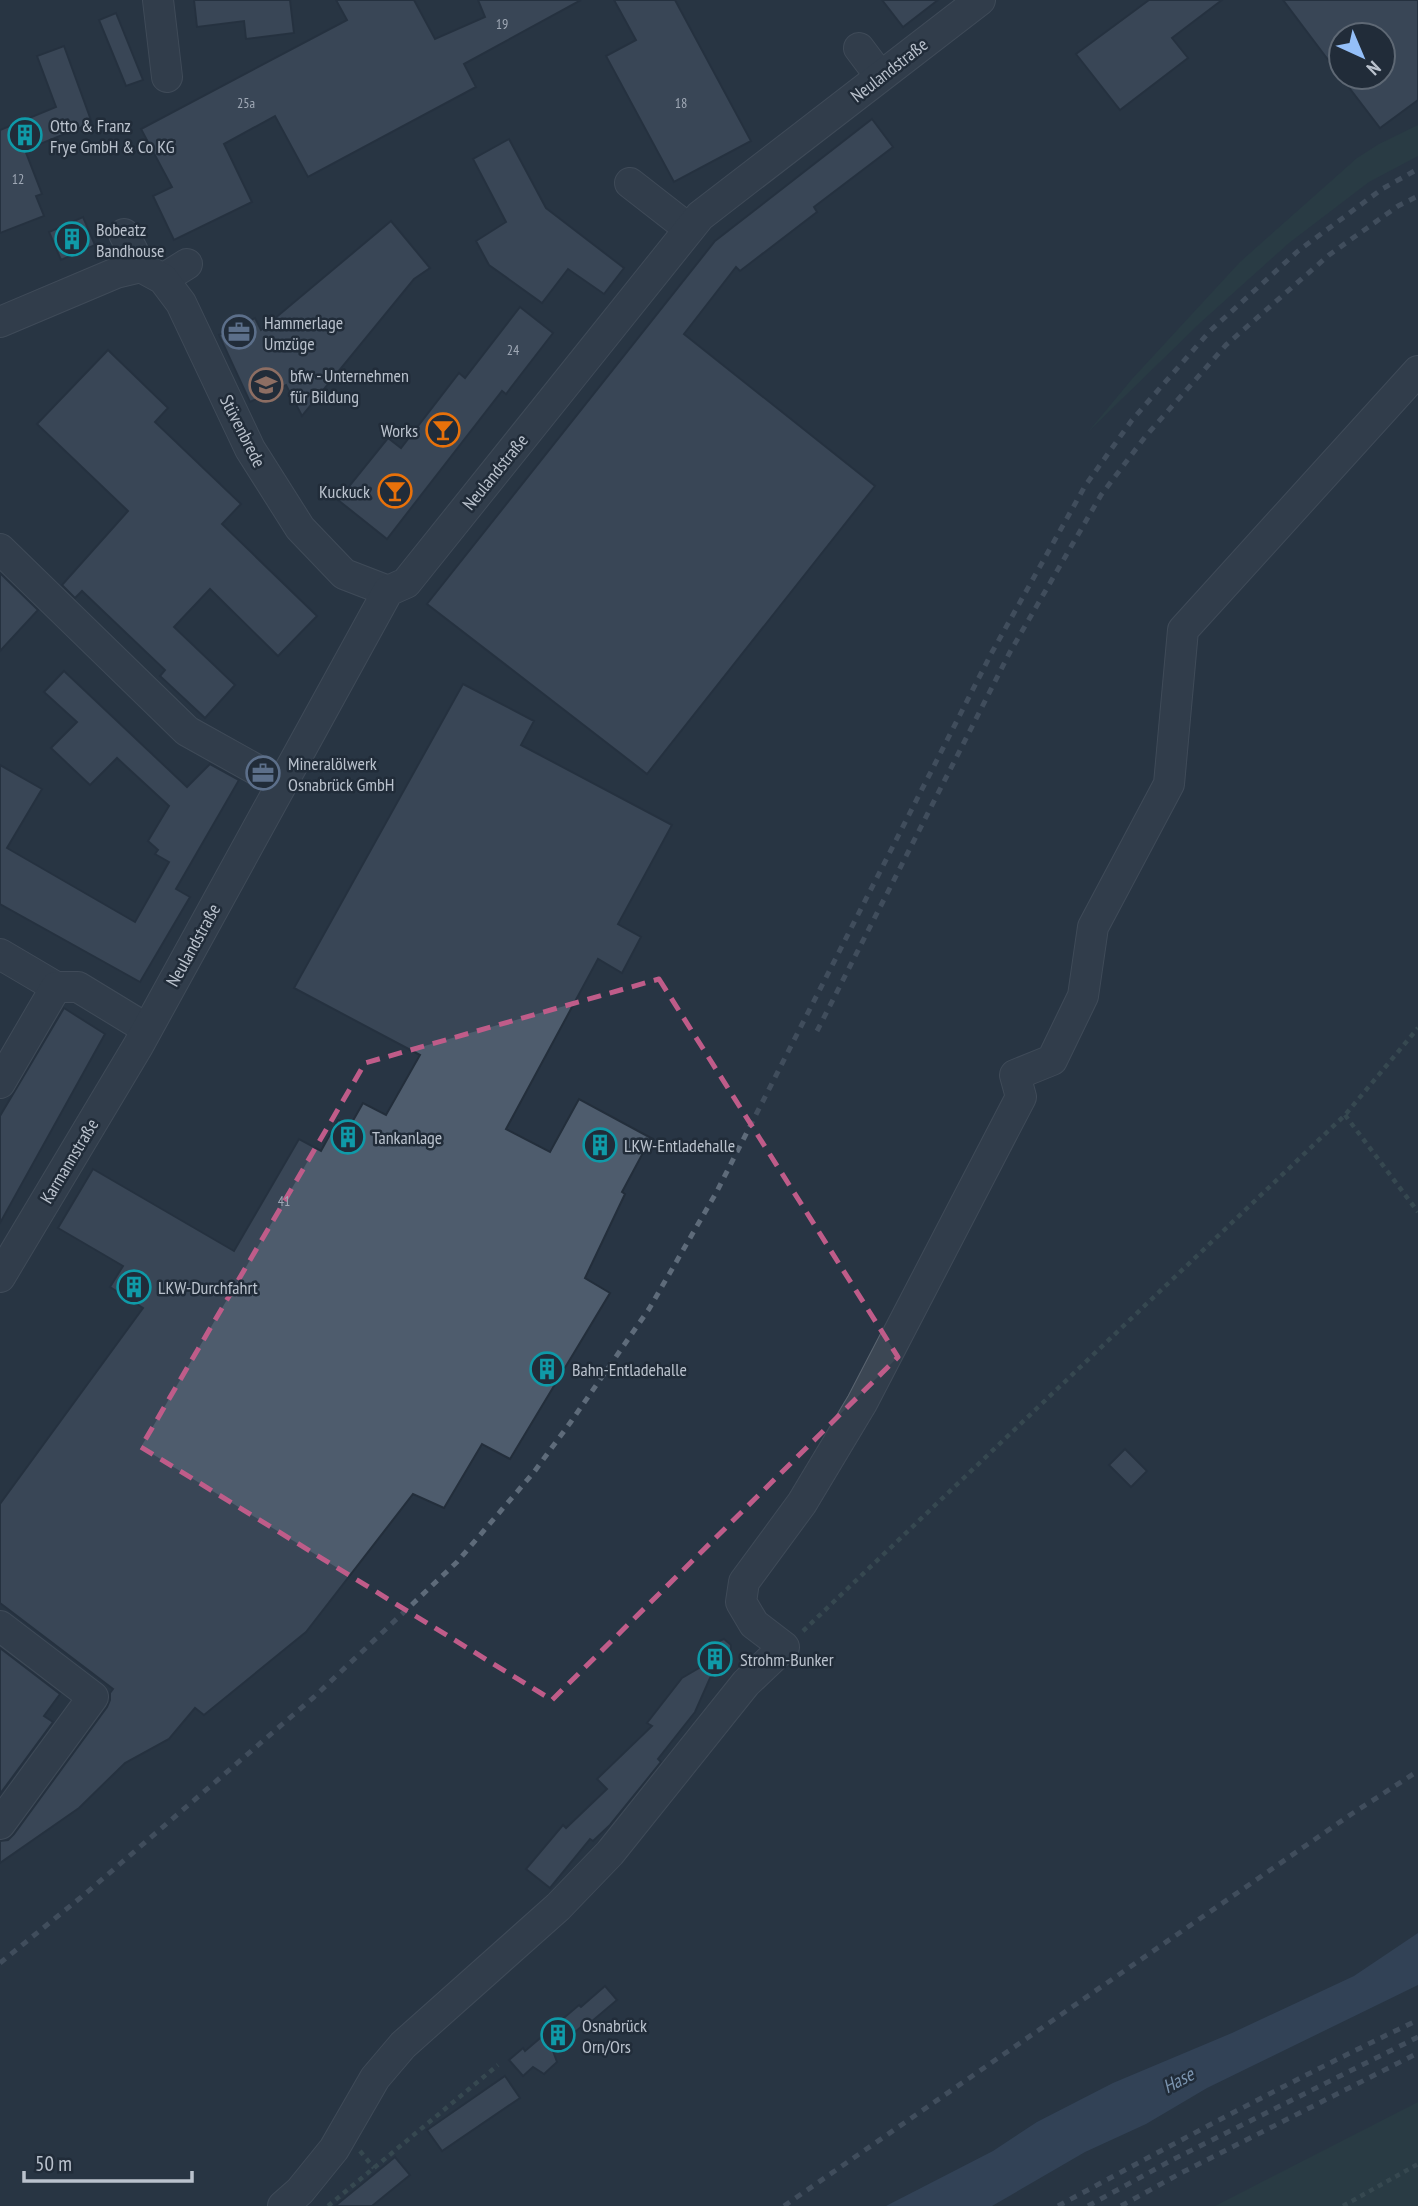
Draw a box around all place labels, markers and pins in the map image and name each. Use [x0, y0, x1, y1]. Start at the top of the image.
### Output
place label: Otto & Franz Frye GmbH & Co KG [50, 114, 175, 158]
building icon: Otto & Franz Frye GmbH & Co KG [6, 116, 44, 154]
place label: Bobeatz Bandhouse [96, 218, 164, 262]
building icon: Bobeatz Bandhouse [53, 220, 91, 258]
place label: Hammerlage Umzüge [264, 311, 343, 355]
office icon: Hammerlage Umzüge [220, 313, 258, 351]
place label: bfw - Unternehmen für Bildung [290, 364, 409, 408]
school or university icon: bfw - Unternehmen für Bildung [247, 366, 285, 404]
bar icon: Works [424, 411, 462, 449]
place label: Works [381, 419, 418, 442]
bar icon: Kuckuck [376, 472, 414, 510]
place label: Kuckuck [319, 480, 370, 503]
place label: Mineralölwerk Osnabrück GmbH [288, 752, 394, 796]
office icon: Mineralölwerk Osnabrück GmbH [244, 754, 282, 792]
building icon: Tankanlage [329, 1118, 367, 1156]
place label: Tankanlage [372, 1126, 442, 1149]
building icon: LKW-Entladehalle [581, 1126, 619, 1164]
place label: LKW-Entladehalle [624, 1134, 735, 1157]
building icon: LKW-Durchfahrt [115, 1268, 153, 1306]
place label: LKW-Durchfahrt [158, 1276, 258, 1299]
building icon: Bahn-Entladehalle [528, 1350, 566, 1388]
place label: Bahn-Entladehalle [572, 1358, 687, 1381]
building icon: Strohm-Bunker [696, 1640, 734, 1678]
place label: Strohm-Bunker [740, 1648, 834, 1671]
place label: Osnabrück Orn/Ors [582, 2014, 647, 2058]
building icon: Osnabrück Orn/Ors [539, 2016, 577, 2054]

